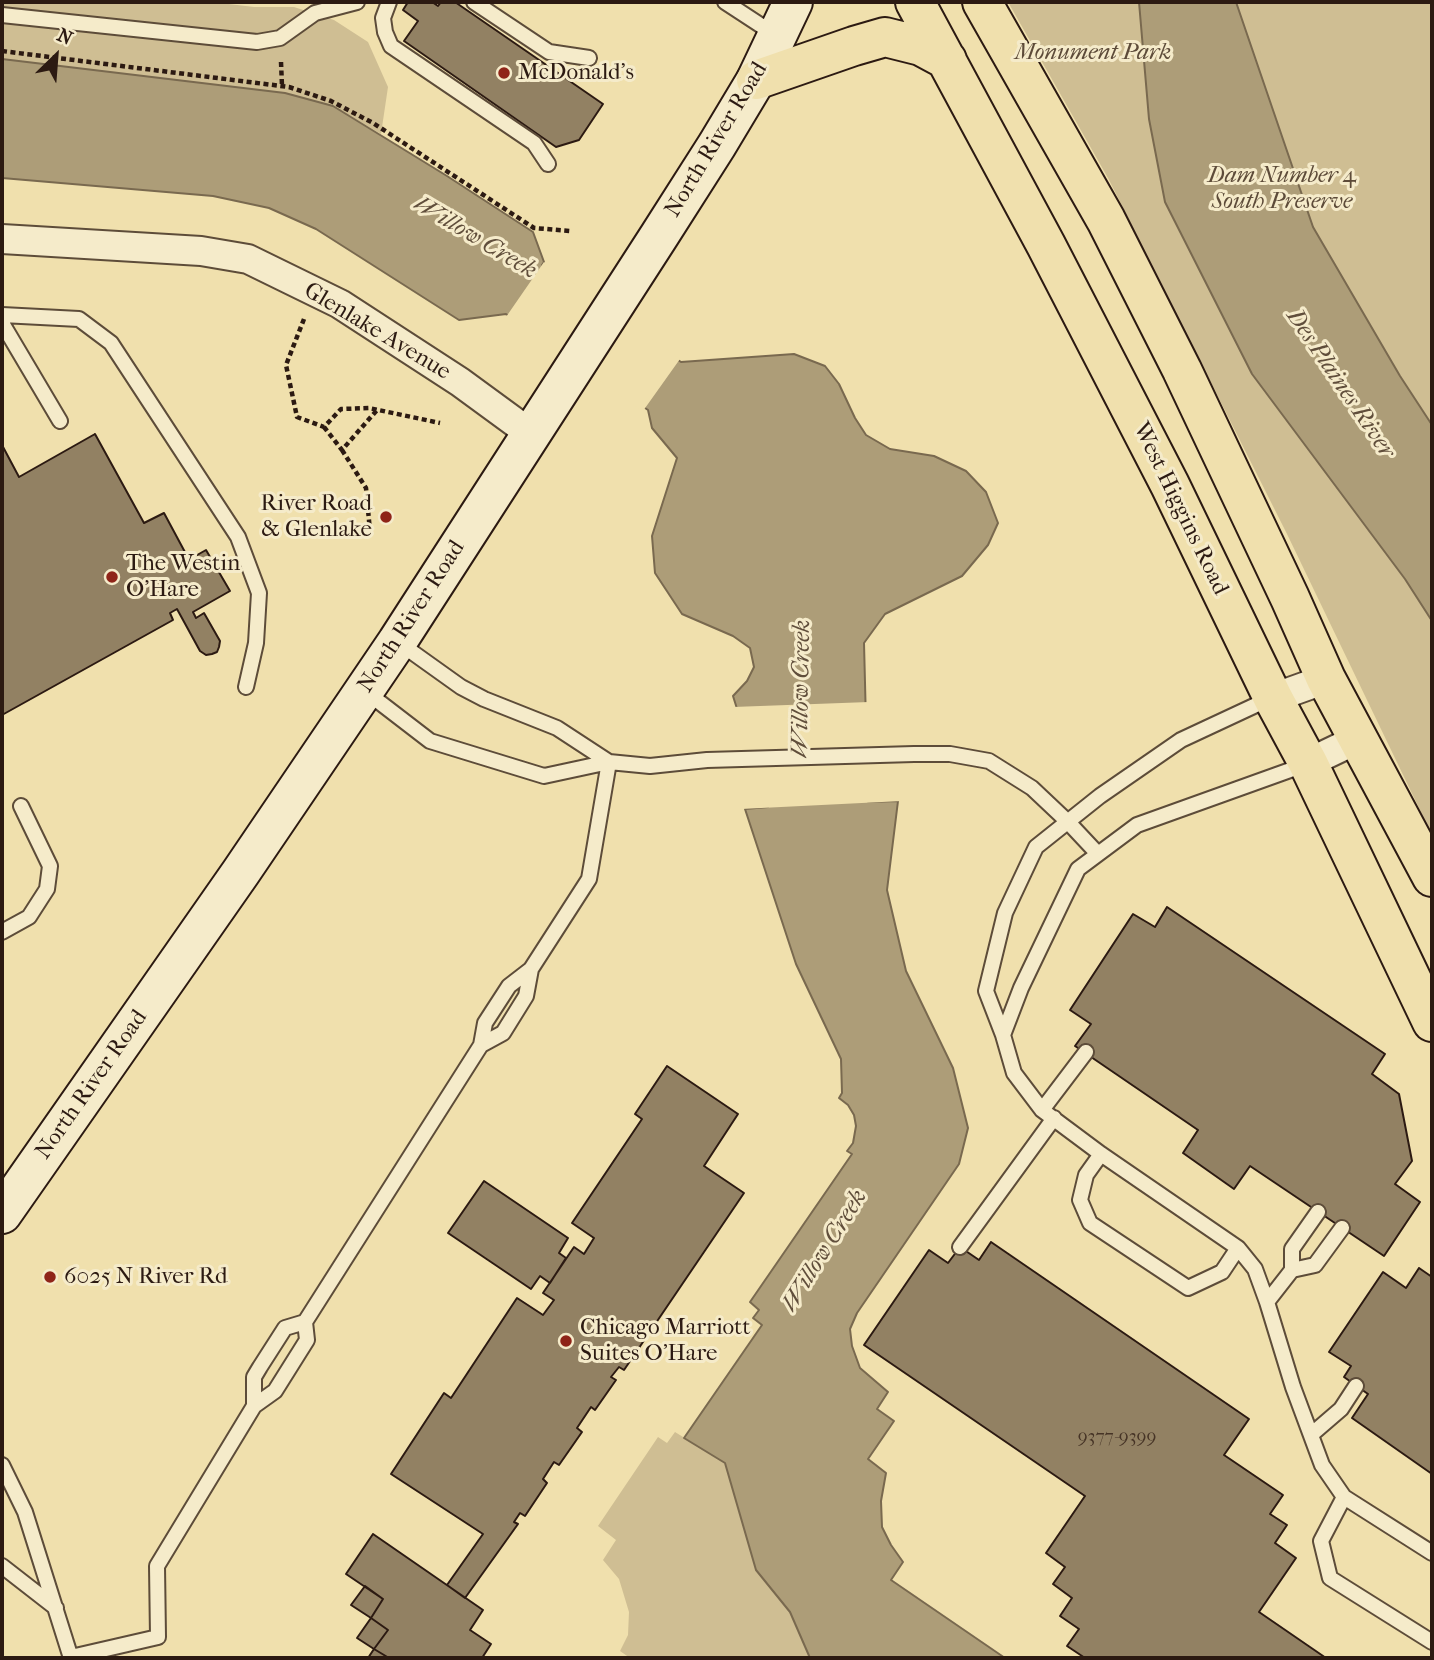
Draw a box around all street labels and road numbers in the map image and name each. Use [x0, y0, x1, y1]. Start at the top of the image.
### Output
street label: North River Road [660, 57, 774, 223]
street label: Glenlake Avenue [299, 277, 455, 387]
street label: West Higgins Road [1126, 418, 1234, 600]
street label: North River Road [353, 536, 471, 698]
street label: North River Road [30, 1005, 154, 1165]

